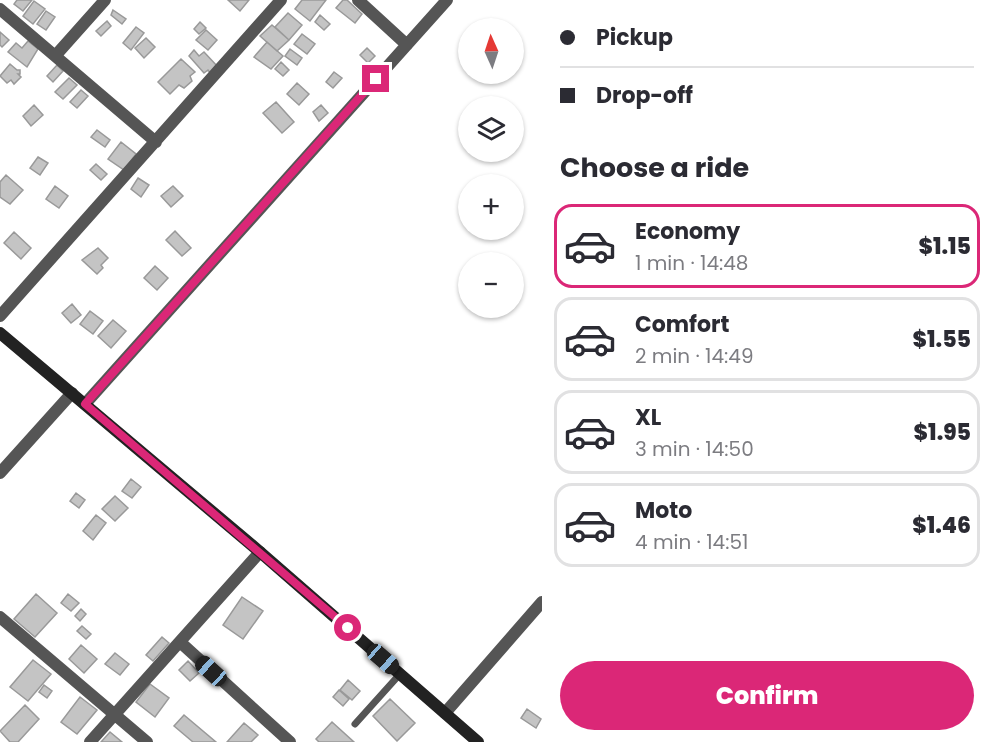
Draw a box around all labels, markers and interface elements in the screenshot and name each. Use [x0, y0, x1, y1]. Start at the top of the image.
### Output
north arrow [458, 18, 524, 84]
map controls [458, 18, 524, 318]
text: Pickup [596, 22, 673, 53]
route end [362, 65, 389, 92]
text: Drop-off [596, 80, 693, 111]
button: layers [458, 96, 524, 162]
text: Choose a ride [560, 149, 749, 186]
button: + [458, 174, 524, 240]
text: Economy [635, 216, 740, 247]
icon: car [563, 219, 617, 273]
text: $1.15 [918, 231, 971, 262]
text: 1 min · 14:48 [635, 249, 748, 277]
button: − [458, 252, 524, 318]
text: Comfort [635, 309, 729, 340]
icon: car [563, 312, 617, 366]
text: $1.55 [913, 324, 971, 355]
text: 2 min · 14:49 [635, 342, 754, 370]
text: XL [635, 402, 661, 433]
icon: car [563, 405, 617, 459]
text: $1.95 [914, 417, 971, 448]
text: 3 min · 14:50 [635, 435, 754, 463]
text: Moto [635, 495, 692, 526]
icon: car [563, 498, 617, 552]
text: $1.46 [912, 510, 971, 541]
text: 4 min · 14:51 [635, 528, 748, 556]
route start [334, 614, 361, 641]
car [364, 640, 402, 678]
car [192, 652, 230, 690]
button: Confirm [560, 661, 974, 730]

